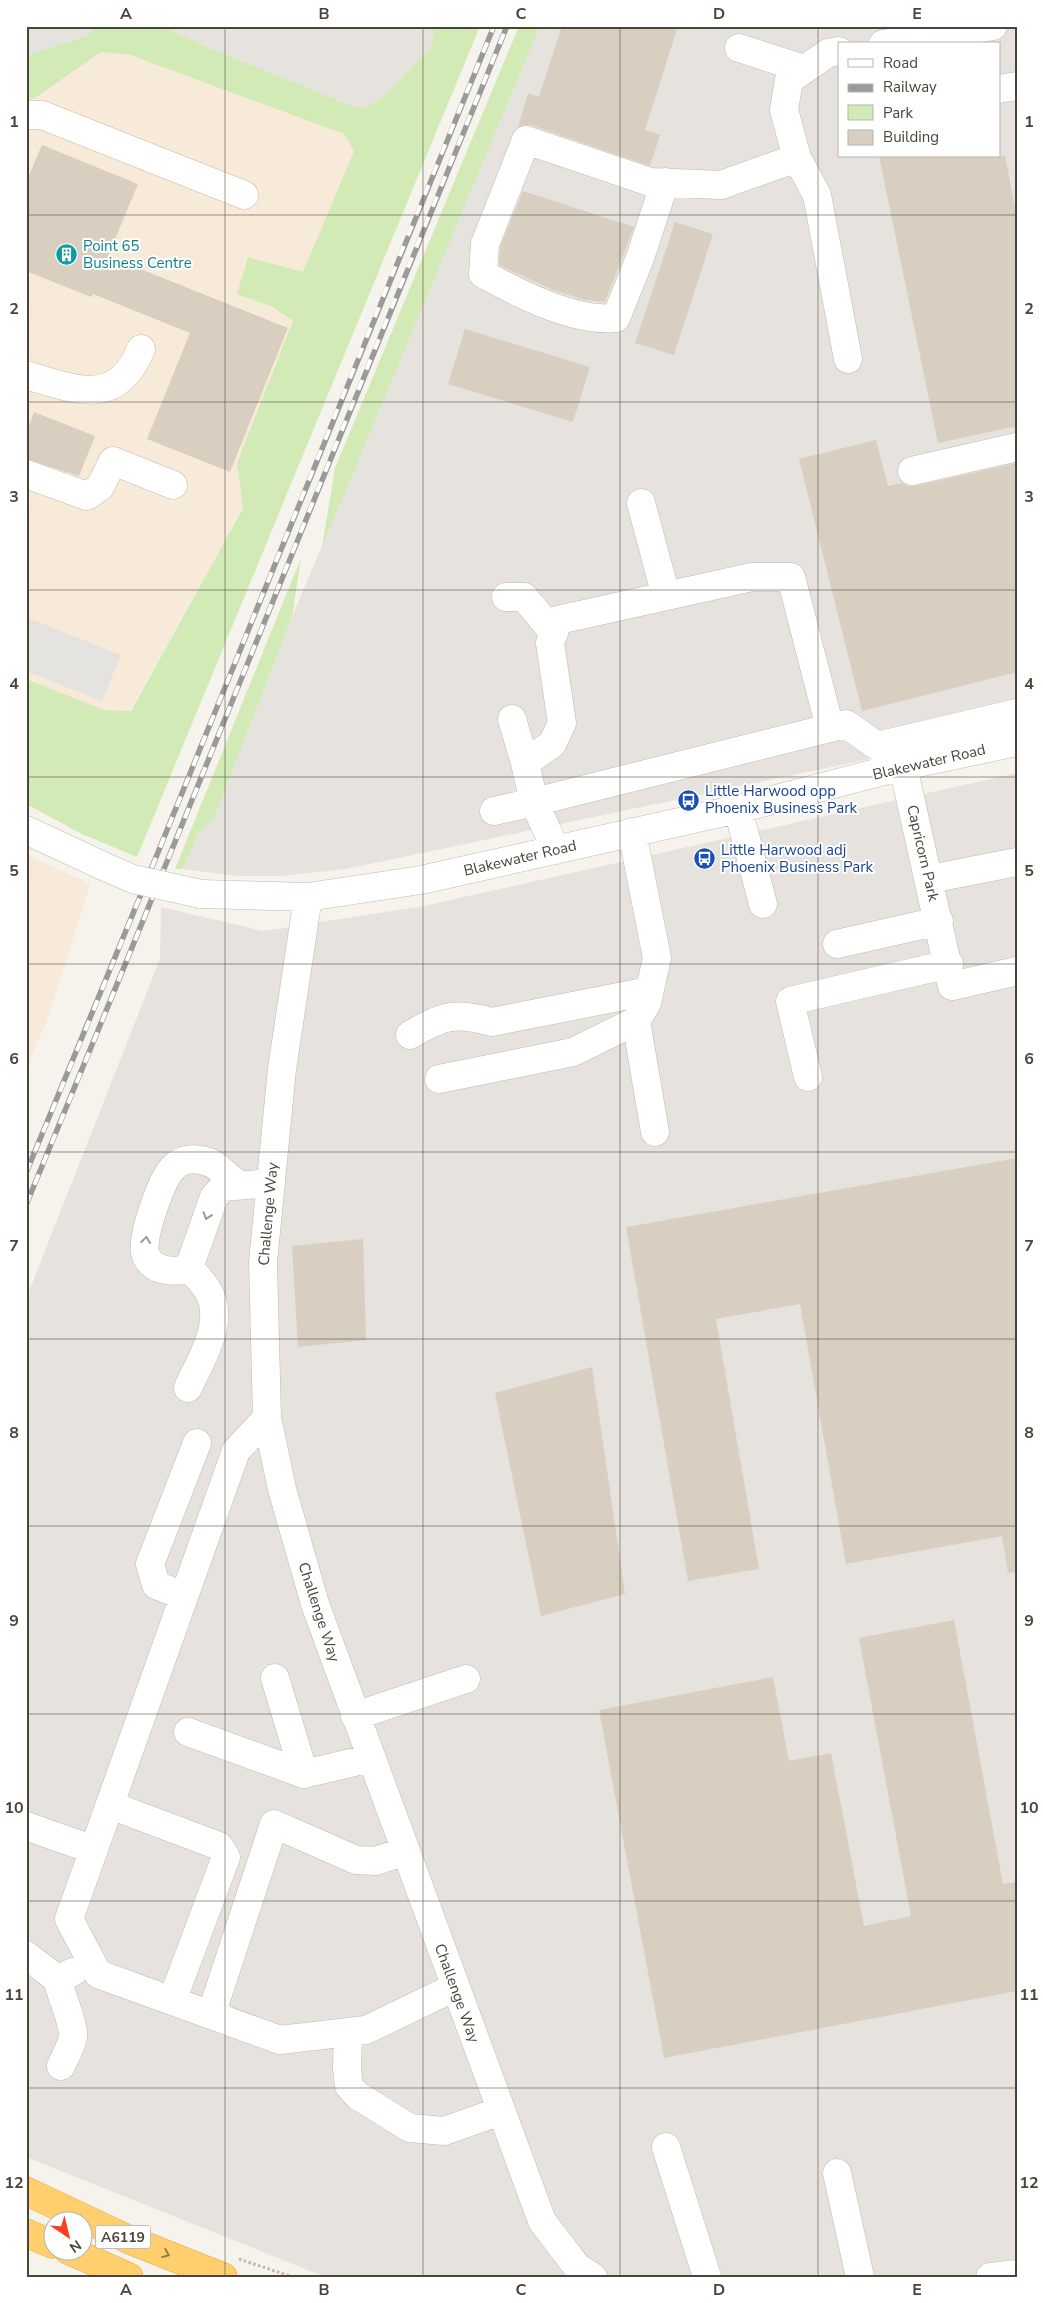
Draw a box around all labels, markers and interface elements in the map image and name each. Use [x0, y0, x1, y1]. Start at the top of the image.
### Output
text: A [120, 3, 132, 25]
text: B [318, 3, 330, 25]
text: C [516, 3, 527, 25]
text: D [713, 3, 725, 25]
text: E [912, 3, 922, 25]
legend [838, 42, 1000, 158]
text: Road [883, 53, 918, 73]
text: Railway [883, 77, 937, 97]
text: Park [883, 103, 913, 123]
text: 1 [9, 111, 19, 133]
text: 1 [1024, 111, 1034, 133]
text: Building [883, 127, 939, 147]
place label: Point 65 Business Centre [83, 236, 192, 273]
building icon: Point 65 Business Centre [55, 243, 79, 267]
text: 2 [9, 298, 19, 320]
text: 2 [1024, 298, 1034, 320]
text: 3 [9, 486, 19, 508]
text: 3 [1024, 486, 1034, 508]
text: 4 [9, 673, 19, 695]
text: 4 [1024, 673, 1034, 695]
street label: Blakewater Road [871, 739, 987, 785]
place label: Little Harwood opp Phoenix Business Park [705, 781, 858, 818]
bus stop icon: Little Harwood opp Phoenix Business Park [677, 788, 701, 812]
street label: Capricorn Park [902, 803, 944, 904]
street label: Blakewater Road [462, 835, 578, 881]
place label: Little Harwood adj Phoenix Business Park [721, 840, 874, 877]
bus stop icon: Little Harwood adj Phoenix Business Park [693, 847, 717, 871]
text: 5 [9, 860, 19, 882]
text: 5 [1024, 860, 1034, 882]
text: 6 [9, 1048, 19, 1070]
text: 6 [1024, 1048, 1034, 1070]
street label: Challenge Way [254, 1161, 283, 1267]
one-way arrow [203, 1211, 213, 1220]
text: 7 [9, 1235, 19, 1257]
one-way arrow [140, 1235, 151, 1243]
text: 7 [1024, 1235, 1034, 1257]
text: 8 [9, 1422, 19, 1444]
text: 8 [1024, 1422, 1034, 1444]
street label: Challenge Way [293, 1560, 345, 1665]
text: 9 [9, 1610, 19, 1632]
text: 9 [1024, 1610, 1034, 1632]
text: 10 [4, 1797, 24, 1819]
text: 10 [1019, 1797, 1039, 1819]
street label: Challenge Way [430, 1941, 484, 2045]
text: 11 [4, 1984, 24, 2006]
text: 11 [1019, 1984, 1039, 2006]
text: 12 [4, 2172, 24, 2194]
text: 12 [1019, 2172, 1039, 2194]
north arrow [42, 2210, 92, 2260]
road number: A6119 [96, 2226, 150, 2248]
text: N [65, 2235, 85, 2257]
one-way arrow [161, 2248, 170, 2259]
text: A [120, 2279, 132, 2301]
text: B [318, 2279, 330, 2301]
text: C [516, 2279, 527, 2301]
text: D [713, 2279, 725, 2301]
text: E [912, 2279, 922, 2301]

